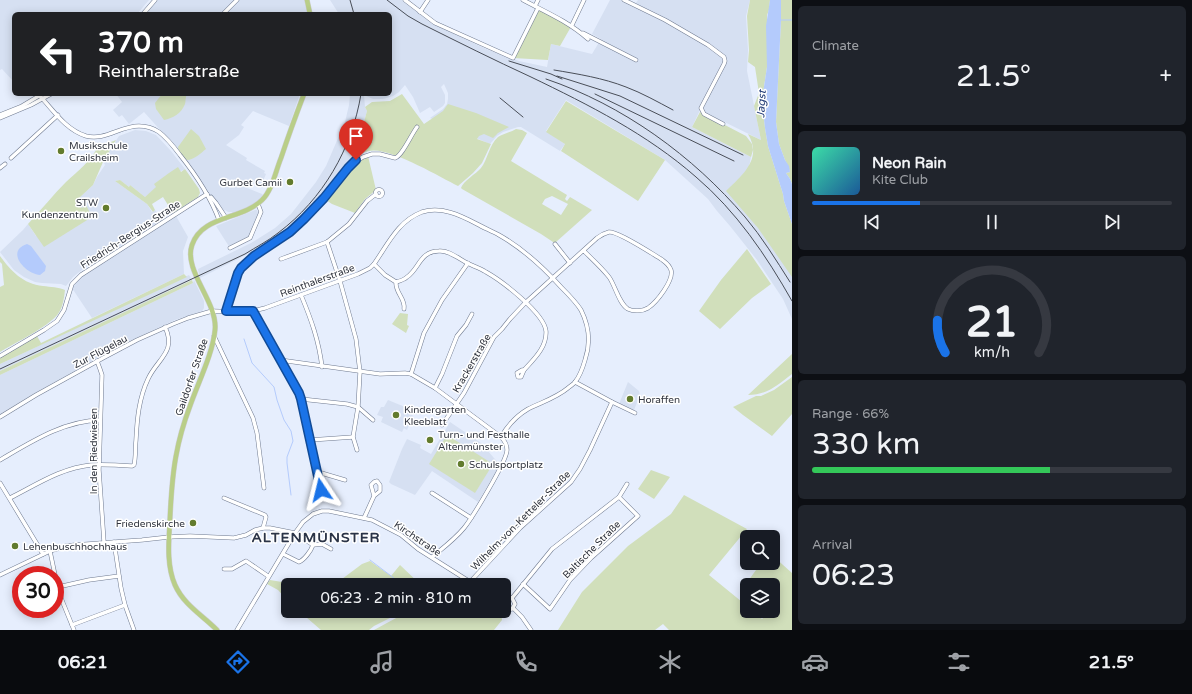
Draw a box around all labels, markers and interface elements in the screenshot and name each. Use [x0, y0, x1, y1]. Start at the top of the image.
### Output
text: 370 m [98, 26, 184, 60]
icon: left [32, 28, 84, 80]
text: Climate [812, 38, 859, 54]
text: 21.5° [956, 58, 1031, 95]
text: Reinthalerstraße [98, 60, 239, 82]
text: − [812, 63, 828, 89]
text: + [1160, 63, 1172, 89]
water label: Jagst [754, 88, 769, 118]
pin [339, 119, 373, 160]
icon: arrive [345, 125, 367, 147]
place label: Musikschule Crailsheim [69, 140, 128, 164]
marker: Musikschule Crailsheim [56, 146, 66, 156]
text: Neon Rain [872, 154, 946, 172]
text: Kite Club [872, 172, 928, 188]
place label: Gurbet Camii [219, 177, 282, 189]
marker: Gurbet Camii [285, 177, 295, 187]
place label: STW Kundenzentrum [22, 197, 98, 221]
street label: Friedrich-Bergius-Straße [78, 198, 183, 272]
marker: STW Kundenzentrum [101, 203, 111, 213]
icon: previous [861, 211, 883, 233]
icon: pause [981, 211, 1003, 233]
icon: next [1101, 211, 1123, 233]
street label: Reinthalerstraße [278, 262, 357, 300]
text: 21 [966, 298, 1018, 348]
street label: Krackerstraße [450, 332, 494, 395]
street label: Zur Flügelau [71, 333, 130, 371]
street label: Gaildorfer Straße [173, 337, 211, 418]
text: km/h [974, 344, 1010, 361]
marker: Horaffen [625, 394, 635, 404]
place label: Horaffen [638, 394, 680, 406]
place label: Kindergarten Kleeblatt [404, 404, 466, 428]
text: Range · 66% [812, 406, 889, 422]
street label: In den Riedwiesen [88, 408, 100, 494]
marker: Kindergarten Kleeblatt [391, 410, 401, 420]
text: 330 km [812, 426, 920, 463]
place label: Turn- und Festhalle Altenmünster [438, 429, 530, 453]
marker: Turn- und Festhalle Altenmünster [425, 435, 435, 445]
marker: Schulsportplatz [456, 459, 466, 469]
place label: Schulsportplatz [469, 459, 543, 471]
street label: Wilhelm-von-Ketteler-Straße [468, 468, 573, 573]
position arrow [300, 469, 342, 511]
place label: Friedenskirche [116, 518, 185, 530]
marker: Friedenskirche [188, 518, 198, 528]
street label: Baltische Straße [560, 518, 623, 581]
street label: Kirchstraße [392, 519, 443, 559]
district label: ALTENMÜNSTER [251, 529, 381, 546]
map controls [740, 530, 780, 618]
button: search [740, 530, 780, 570]
text: Arrival [812, 537, 852, 553]
marker: Lehenbuschhochhaus [10, 541, 20, 551]
place label: Lehenbuschhochhaus [23, 541, 127, 553]
text: 06:23 [812, 557, 895, 594]
speed limit sign: 30 [12, 566, 64, 618]
button: layers [740, 578, 780, 618]
text: 06:23 · 2 min · 810 m [321, 589, 471, 607]
icon: directions [224, 648, 252, 676]
icon: music [368, 648, 396, 676]
icon: phone [512, 648, 540, 676]
icon: climate [656, 648, 684, 676]
icon: car [801, 648, 829, 676]
icon: filters [945, 648, 973, 676]
text: 06:21 [58, 651, 108, 673]
text: 21.5° [1089, 651, 1134, 673]

